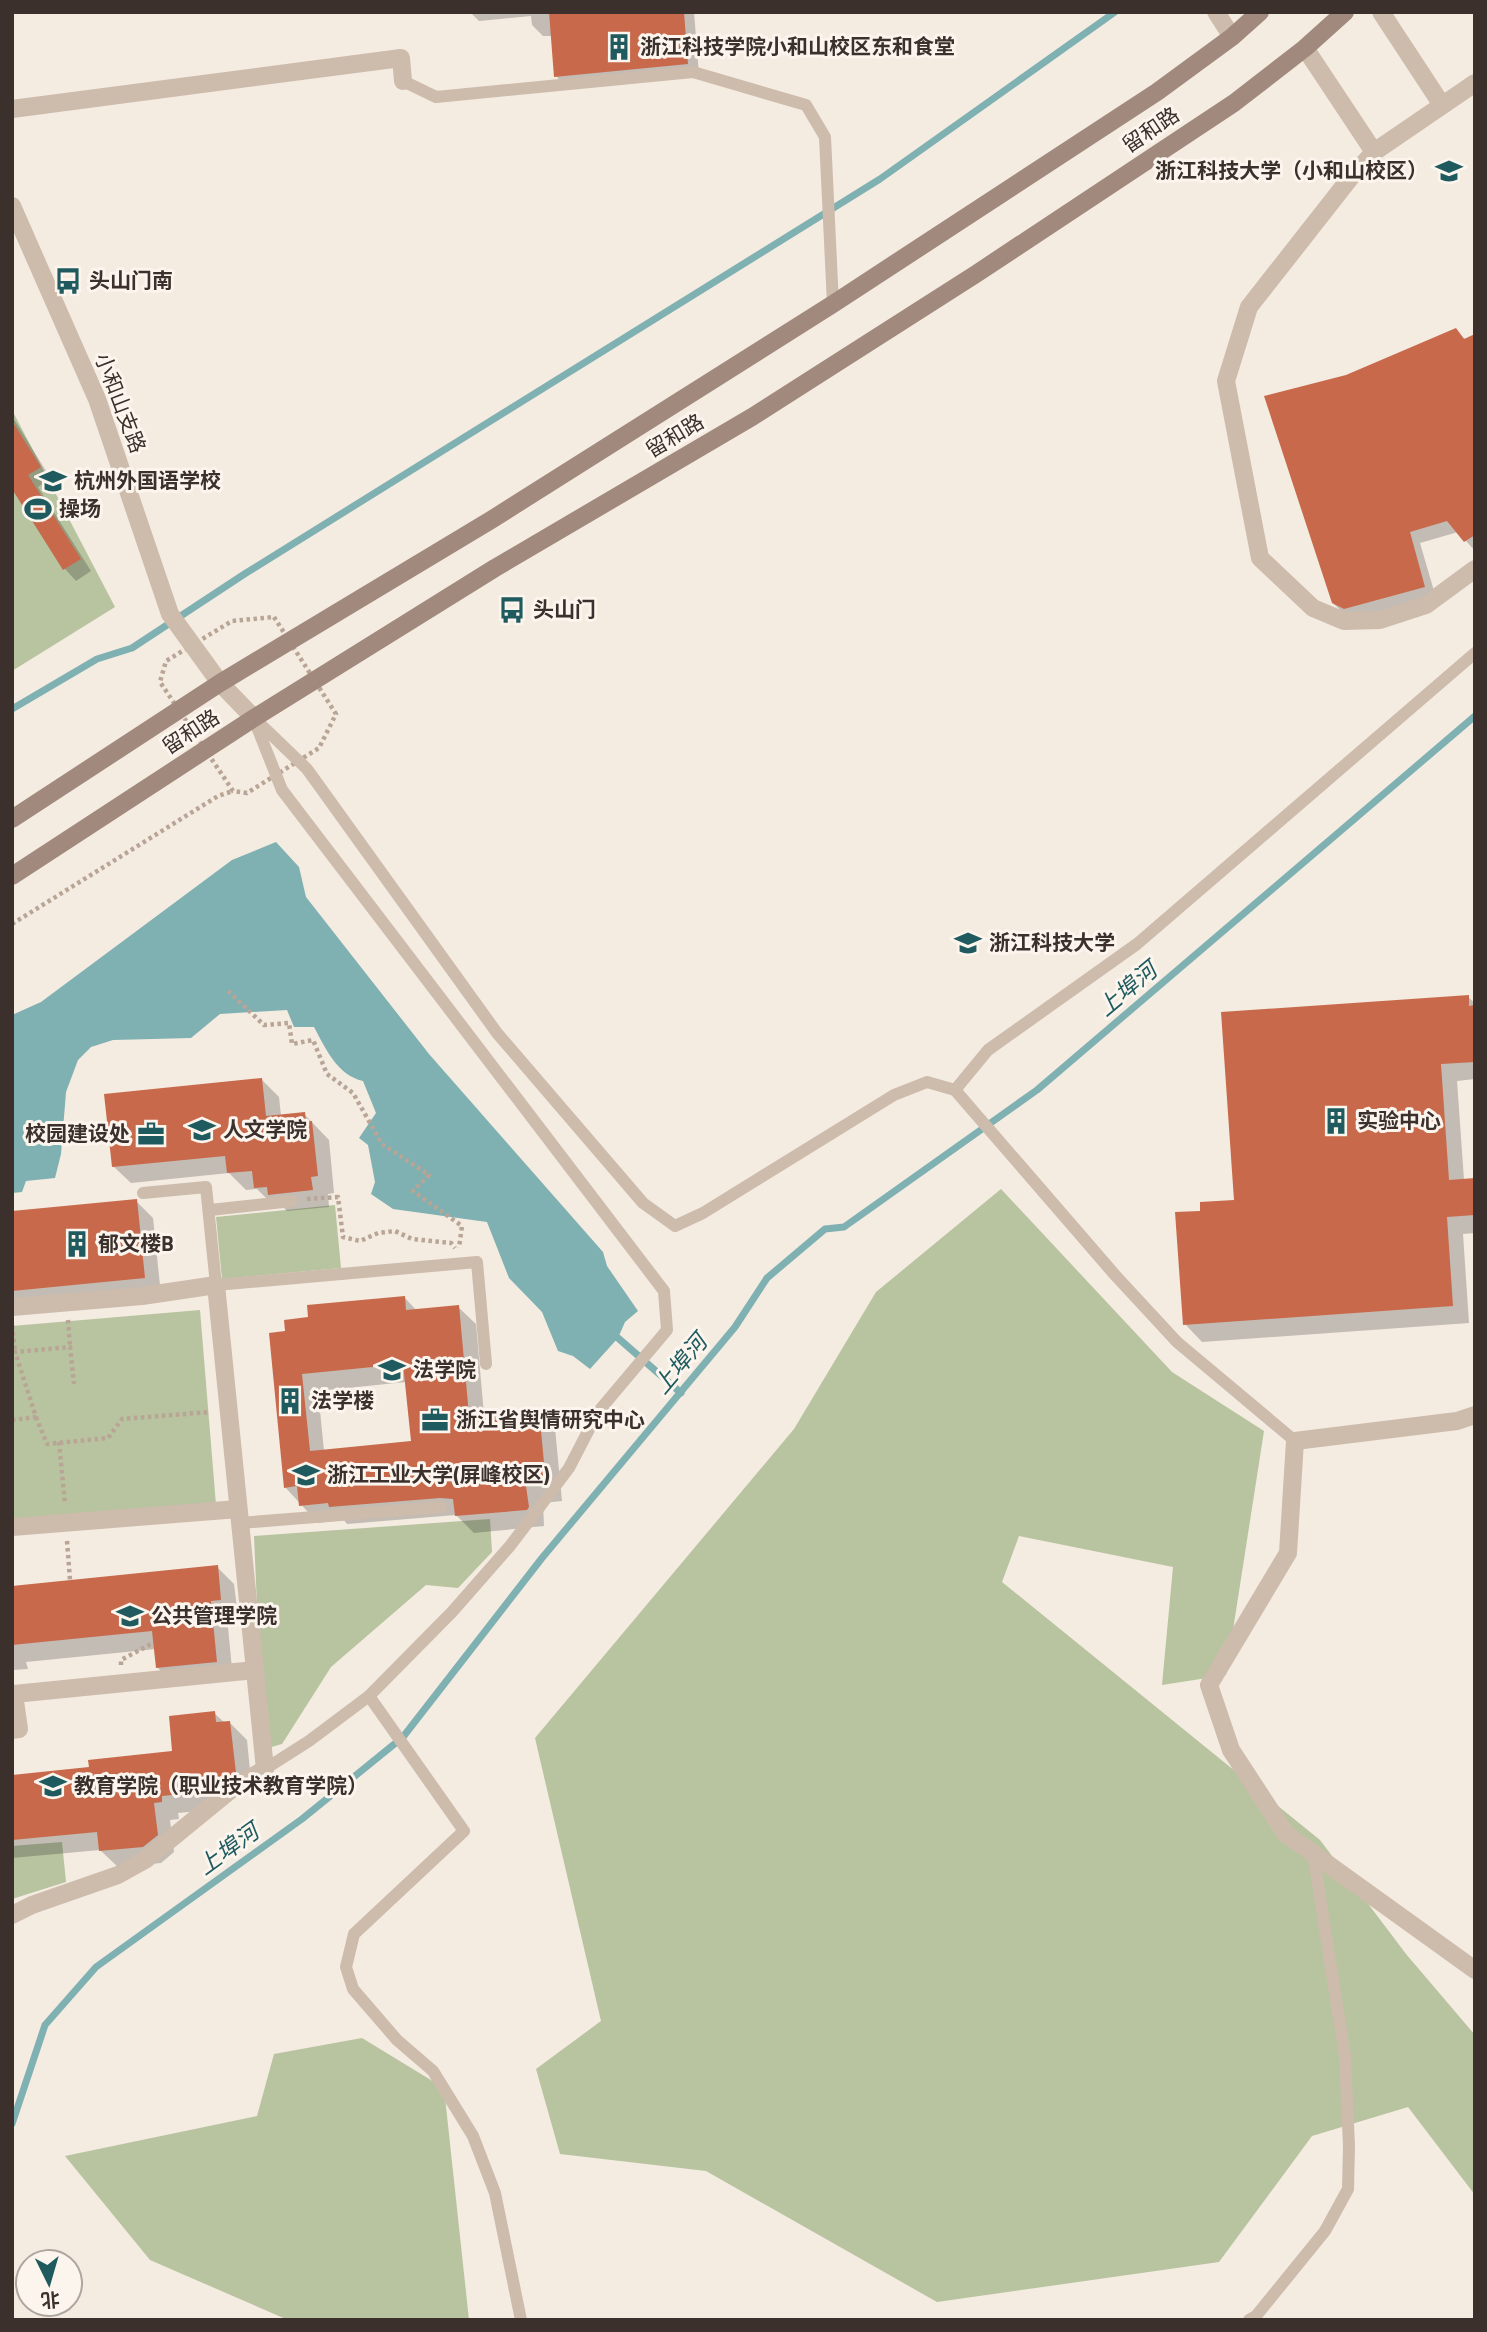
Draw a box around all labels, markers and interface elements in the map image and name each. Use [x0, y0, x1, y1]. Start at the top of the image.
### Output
place label: 浙江科技学院小和山校区东和食堂 [640, 30, 955, 62]
building icon: 浙江科技学院小和山校区东和食堂 [604, 32, 634, 62]
street label: 留和路 [1115, 98, 1186, 160]
place label: 浙江科技大学（小和山校区） [1155, 154, 1428, 186]
school or university icon: 浙江科技大学（小和山校区） [1434, 156, 1464, 186]
place label: 头山门南 [89, 264, 173, 296]
bus stop icon: 头山门南 [53, 266, 83, 296]
street label: 小和山支路 [87, 348, 155, 457]
street label: 留和路 [639, 405, 710, 465]
place label: 杭州外国语学校 [74, 464, 221, 496]
school or university icon: 杭州外国语学校 [38, 466, 68, 496]
place label: 操场 [59, 492, 101, 524]
sports icon: 操场 [23, 494, 53, 524]
place label: 头山门 [533, 593, 596, 625]
bus stop icon: 头山门 [497, 595, 527, 625]
street label: 留和路 [155, 701, 226, 762]
place label: 浙江科技大学 [989, 926, 1115, 958]
school or university icon: 浙江科技大学 [953, 928, 983, 958]
water label: 上埠河 [1089, 950, 1167, 1024]
place label: 实验中心 [1357, 1104, 1441, 1136]
building icon: 实验中心 [1321, 1106, 1351, 1136]
place label: 人文学院 [223, 1113, 307, 1145]
school or university icon: 人文学院 [187, 1115, 217, 1145]
place label: 校园建设处 [25, 1117, 130, 1149]
office icon: 校园建设处 [136, 1119, 166, 1149]
place label: 郁文楼B [98, 1227, 174, 1259]
building icon: 郁文楼B [62, 1229, 92, 1259]
water label: 上埠河 [644, 1323, 718, 1401]
place label: 法学院 [413, 1353, 476, 1385]
school or university icon: 法学院 [377, 1355, 407, 1385]
place label: 法学楼 [311, 1384, 374, 1416]
building icon: 法学楼 [275, 1386, 305, 1416]
place label: 浙江省舆情研究中心 [456, 1403, 645, 1435]
office icon: 浙江省舆情研究中心 [420, 1405, 450, 1435]
place label: 浙江工业大学(屏峰校区) [327, 1458, 550, 1490]
school or university icon: 浙江工业大学(屏峰校区) [291, 1460, 321, 1490]
place label: 公共管理学院 [151, 1599, 277, 1631]
school or university icon: 公共管理学院 [115, 1601, 145, 1631]
place label: 教育学院（职业技术教育学院） [74, 1769, 368, 1801]
school or university icon: 教育学院（职业技术教育学院） [38, 1771, 68, 1801]
water label: 上埠河 [190, 1812, 269, 1883]
north arrow [14, 2248, 84, 2318]
text: 北 [40, 2285, 61, 2316]

